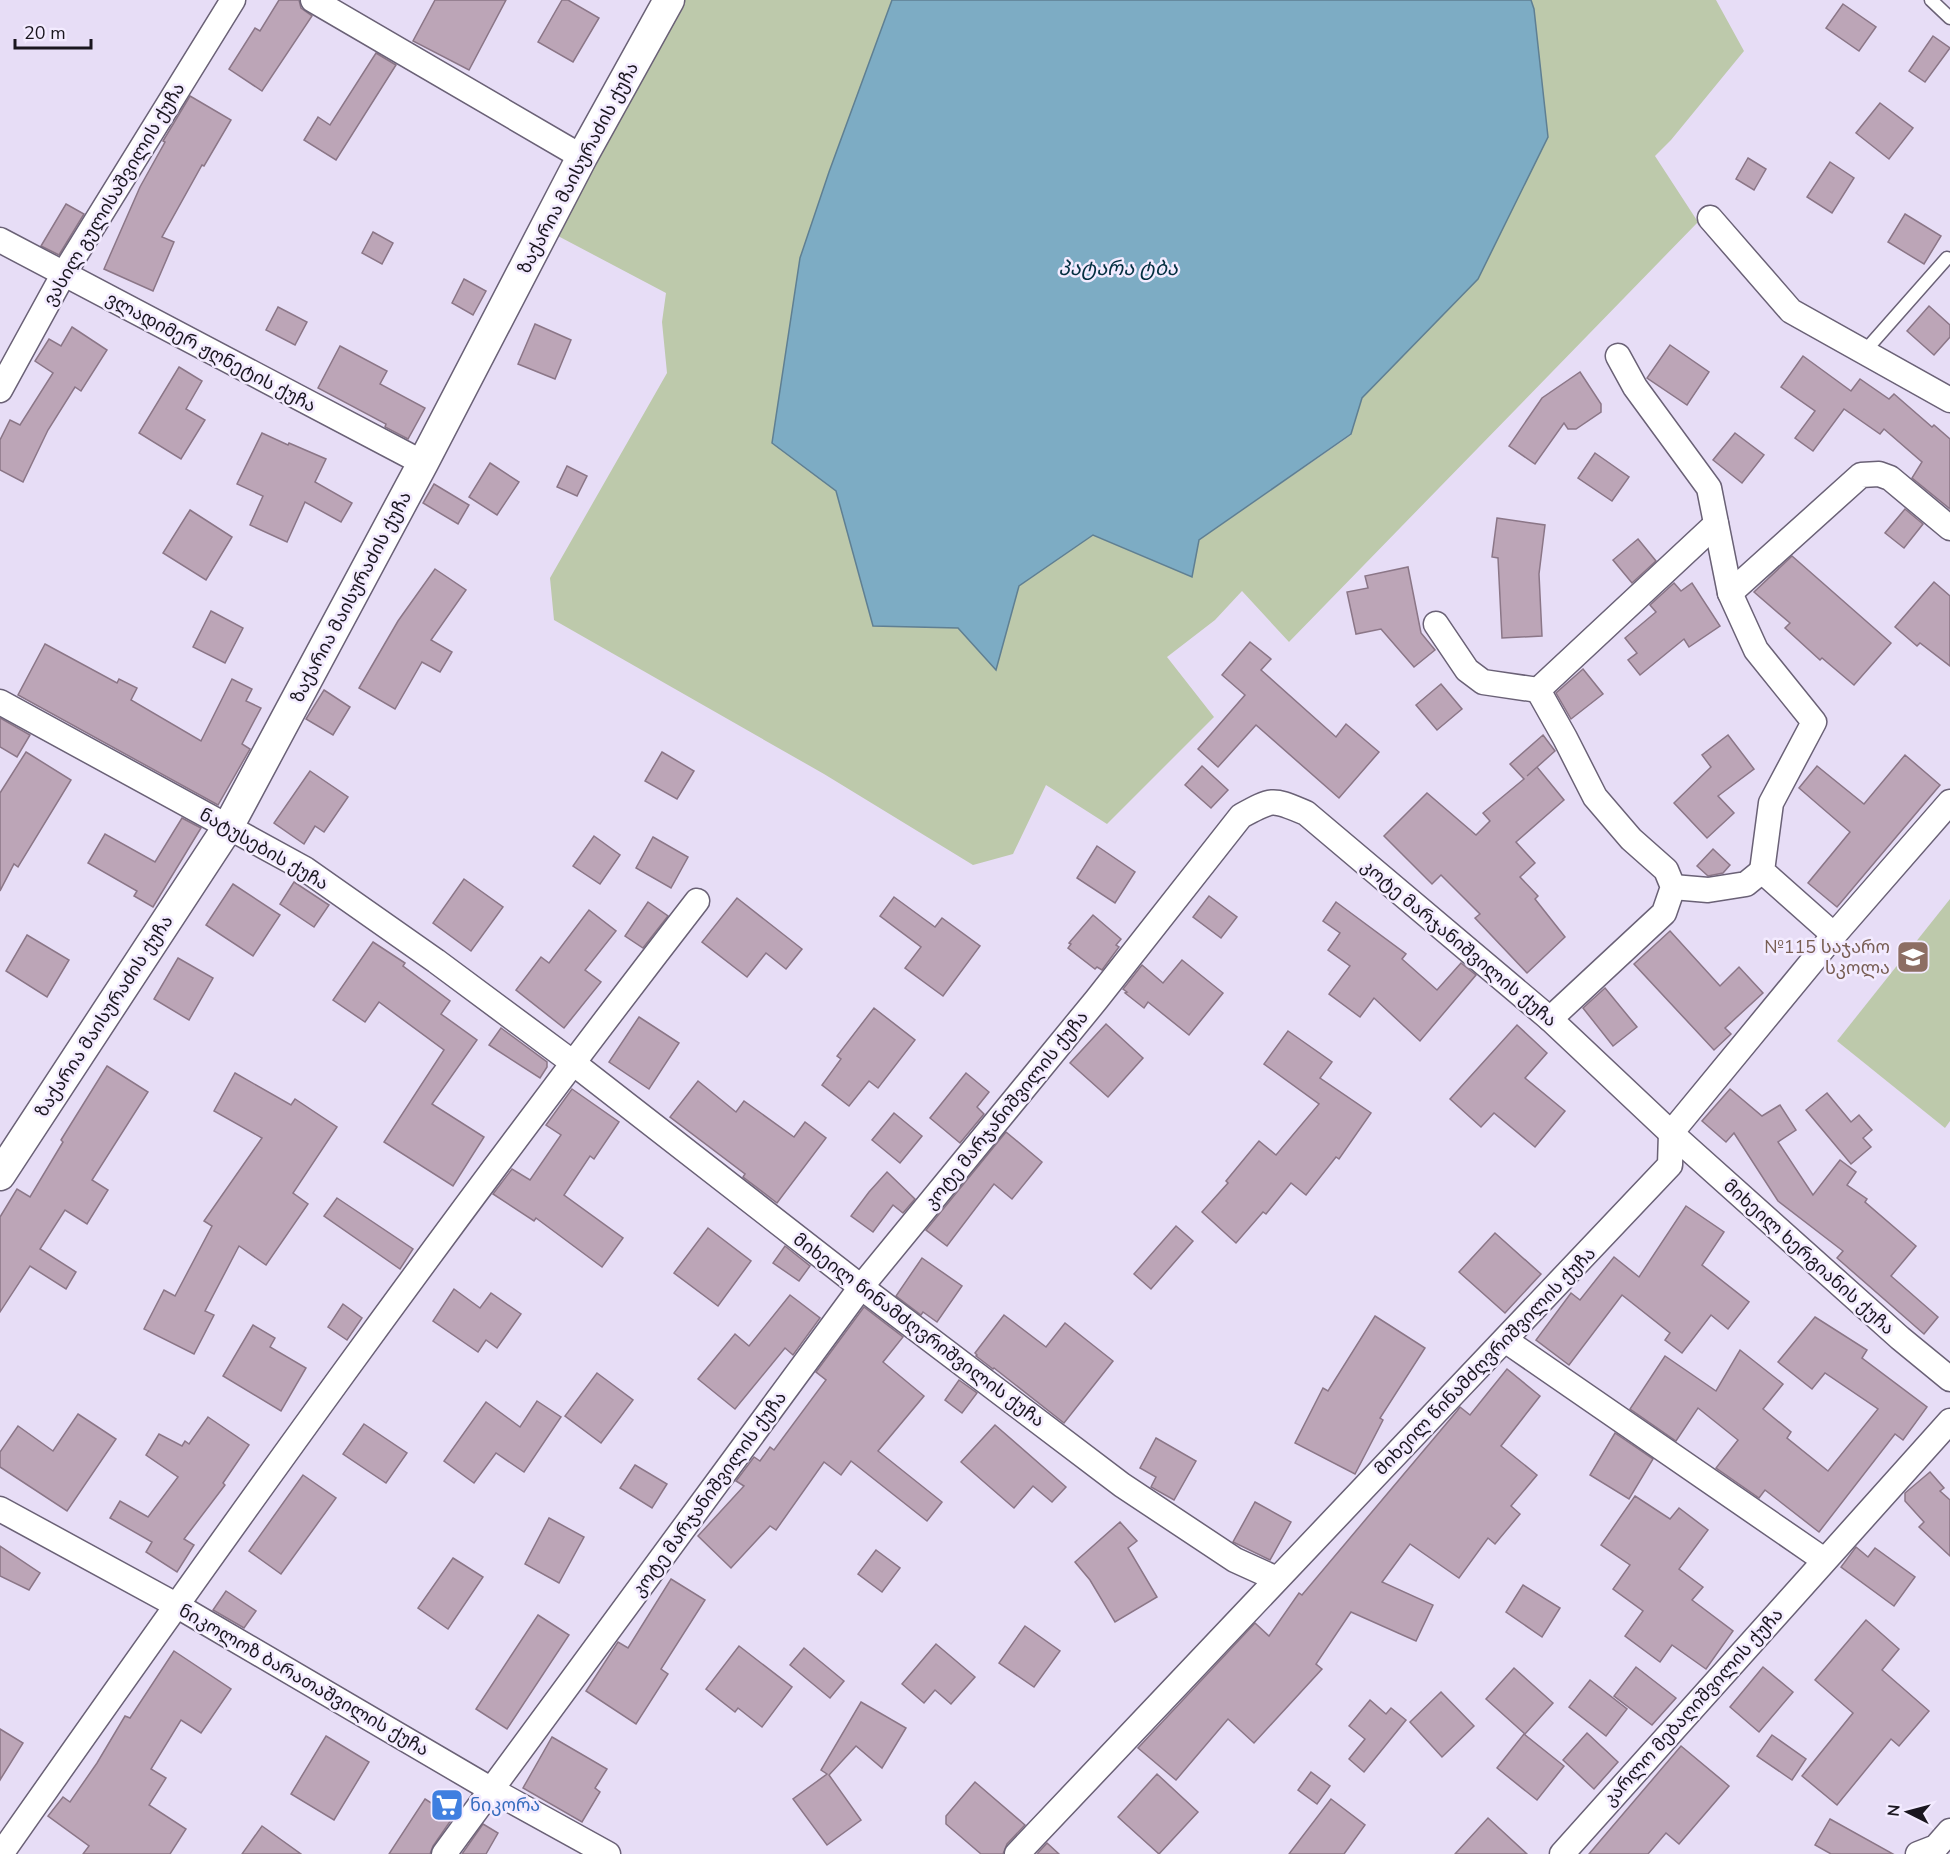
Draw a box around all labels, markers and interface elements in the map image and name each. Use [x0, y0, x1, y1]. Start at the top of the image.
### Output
scale bar [15, 12, 92, 50]
text: 20 m [24, 21, 66, 45]
street label: ზაქარია მაისურაძის ქუჩა [512, 58, 644, 278]
street label: ვასილ გულისაშვილის ქუჩა [38, 78, 190, 310]
water label: პატარა ტბა [1058, 255, 1179, 282]
street label: ვლადიმერ ჟღნეტის ქუჩა [102, 286, 320, 418]
street label: ზაქარია მაისურაძის ქუჩა [285, 487, 417, 707]
street label: ნატუსების ქუჩა [195, 802, 333, 896]
street label: კოტე მარჯანიშვილის ქუჩა [1356, 854, 1562, 1032]
street label: ზაქარია მაისურაძის ქუჩა [30, 910, 178, 1122]
place label: №115 საჯარო სკოლა [1764, 935, 1890, 980]
school or university icon: №115 საჯარო სკოლა [1895, 939, 1931, 975]
street label: კოტე მარჯანიშვილის ქუჩა [918, 1006, 1094, 1214]
street label: მიხეილ ხერგიანის ქუჩა [1718, 1174, 1900, 1340]
street label: მიხეილ წინამძღვრიშვილის ქუჩა [788, 1227, 1050, 1433]
street label: მიხეილ წინამძღვრიშვილის ქუჩა [1369, 1242, 1601, 1480]
street label: კოტე მარჯანიშვილის ქუჩა [626, 1386, 792, 1602]
street label: ნიკოლოზ ბარათაშვილის ქუჩა [175, 1598, 433, 1762]
street label: კარლო მებაღიშვილის ქუჩა [1598, 1603, 1788, 1811]
north arrow [1878, 1782, 1938, 1842]
supermarket icon: ნიკორა [429, 1787, 465, 1823]
place label: ნიკორა [470, 1793, 540, 1817]
text: N [1883, 1803, 1906, 1818]

